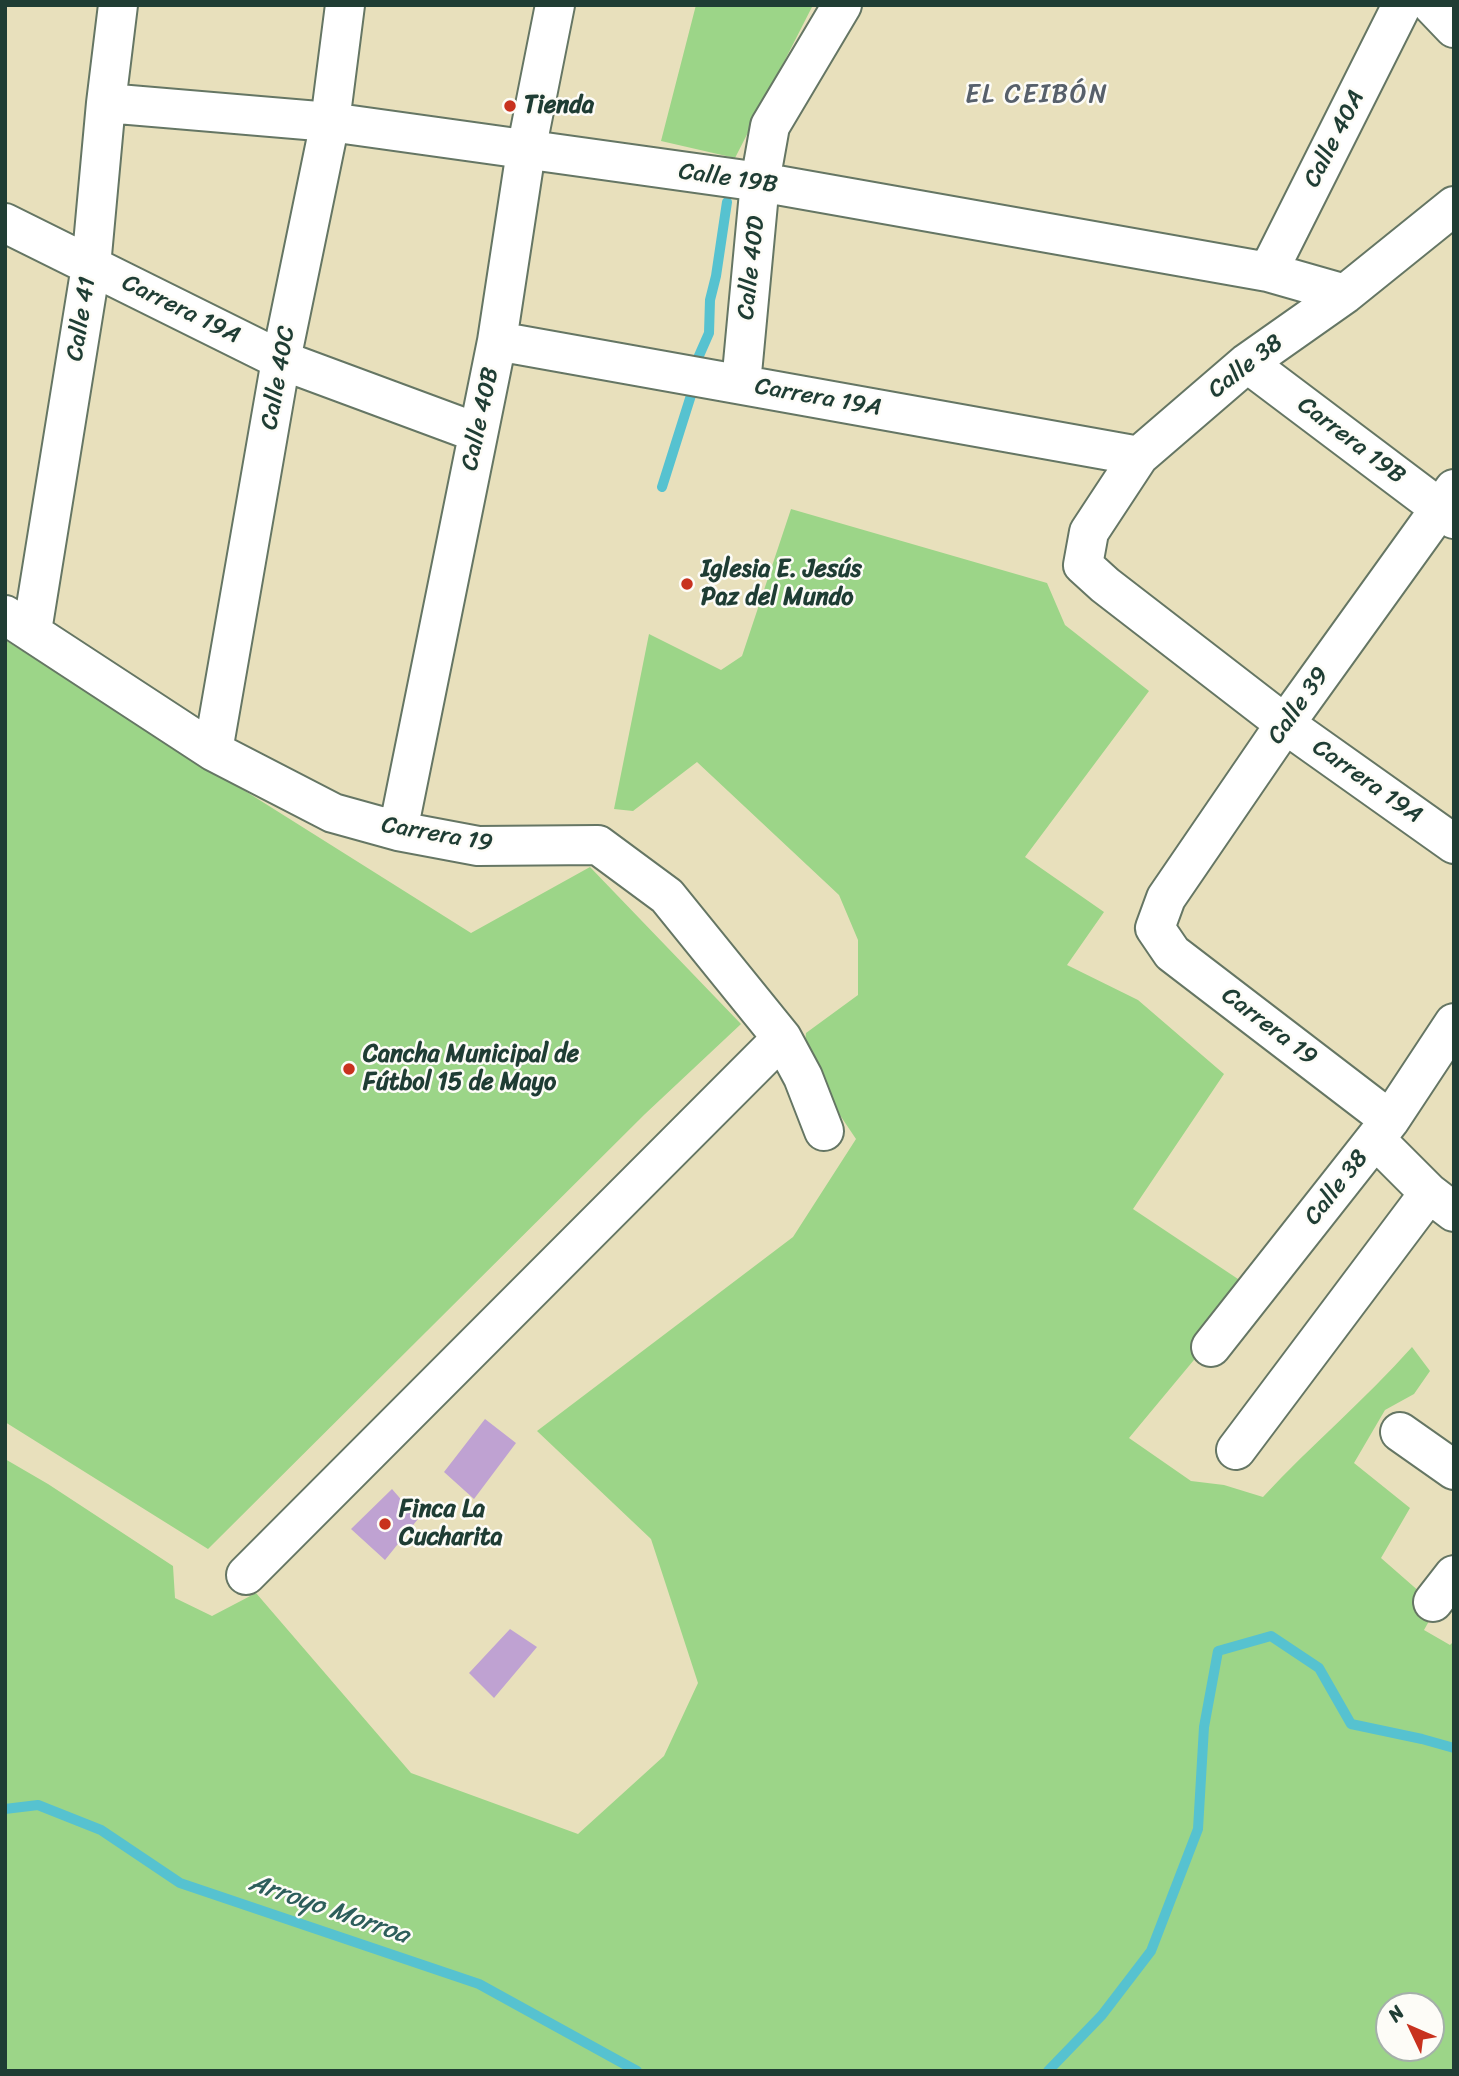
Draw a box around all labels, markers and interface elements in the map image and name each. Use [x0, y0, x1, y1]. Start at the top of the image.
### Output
district label: EL CEIBÓN [967, 79, 1107, 111]
street label: Calle 40A [1298, 86, 1372, 192]
place label: Tienda [524, 92, 594, 120]
marker: Tienda [502, 98, 518, 114]
street label: Calle 19B [677, 158, 779, 200]
street label: Calle 40D [732, 215, 772, 321]
street label: Carrera 19A [117, 269, 245, 351]
street label: Calle 41 [61, 275, 103, 363]
street label: Calle 40C [256, 324, 302, 432]
street label: Calle 38 [1203, 329, 1289, 405]
street label: Calle 40B [456, 365, 506, 473]
street label: Carrera 19A [752, 373, 884, 423]
street label: Carrera 19B [1291, 391, 1411, 491]
place label: Iglesia E. Jesús Paz del Mundo [701, 556, 862, 612]
marker: Iglesia E. Jesús Paz del Mundo [679, 576, 695, 592]
street label: Calle 39 [1262, 662, 1336, 750]
street label: Carrera 19A [1306, 734, 1428, 830]
street label: Carrera 19 [379, 811, 495, 859]
street label: Carrera 19 [1216, 982, 1322, 1072]
place label: Cancha Municipal de Fútbol 15 de Mayo [363, 1041, 579, 1097]
marker: Cancha Municipal de Fútbol 15 de Mayo [341, 1061, 357, 1077]
street label: Calle 38 [1299, 1145, 1375, 1231]
place label: Finca La Cucharita [399, 1496, 502, 1552]
marker: Finca La Cucharita [377, 1516, 393, 1532]
water label: Arroyo Morroa [245, 1868, 413, 1952]
north arrow [1375, 1992, 1445, 2062]
text: N [1380, 1997, 1412, 2030]

